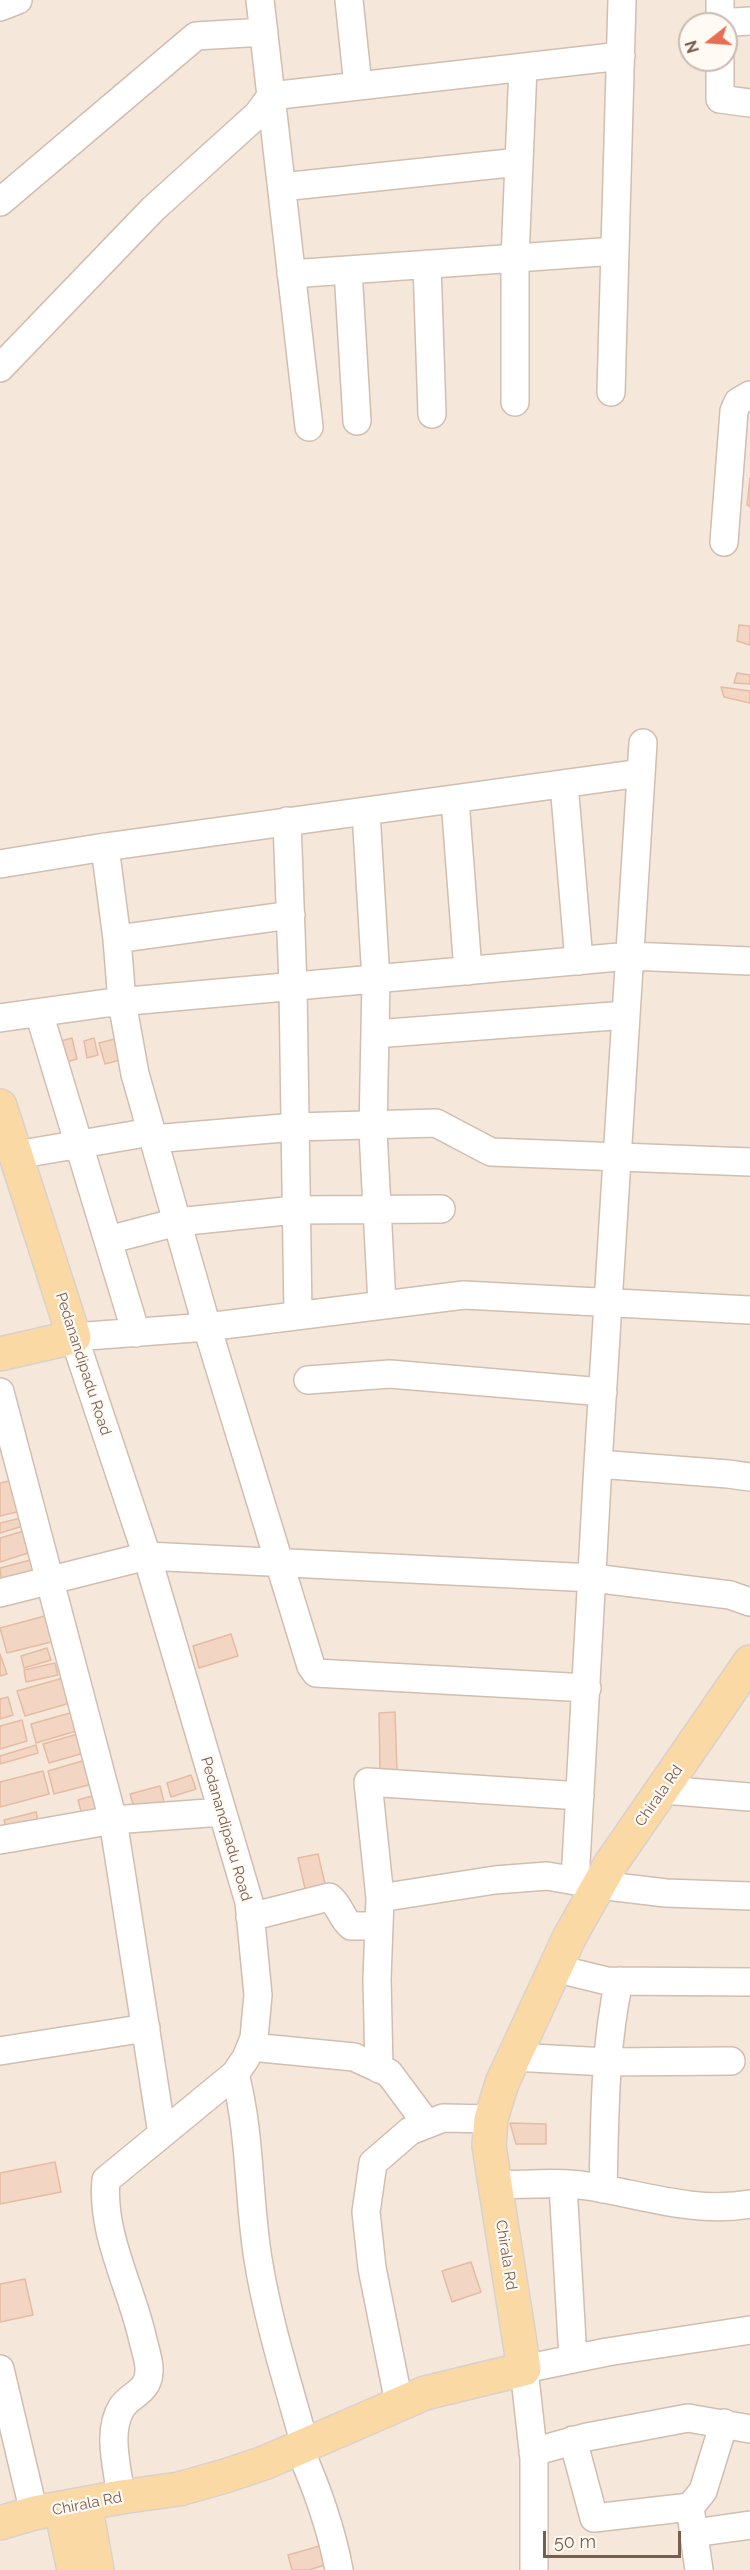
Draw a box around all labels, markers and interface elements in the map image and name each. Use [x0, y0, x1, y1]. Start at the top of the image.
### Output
north arrow [678, 12, 738, 72]
text: N [681, 38, 703, 55]
street label: Pedanandipadu Road [51, 1290, 115, 1438]
street label: Pedanandipadu Road [197, 1755, 255, 1903]
street label: Chirala Rd [631, 1762, 687, 1830]
street label: Chirala Rd [492, 2219, 520, 2291]
street label: Chirala Rd [51, 2488, 123, 2520]
scale bar [546, 2519, 684, 2557]
text: 50 m [554, 2531, 596, 2552]

